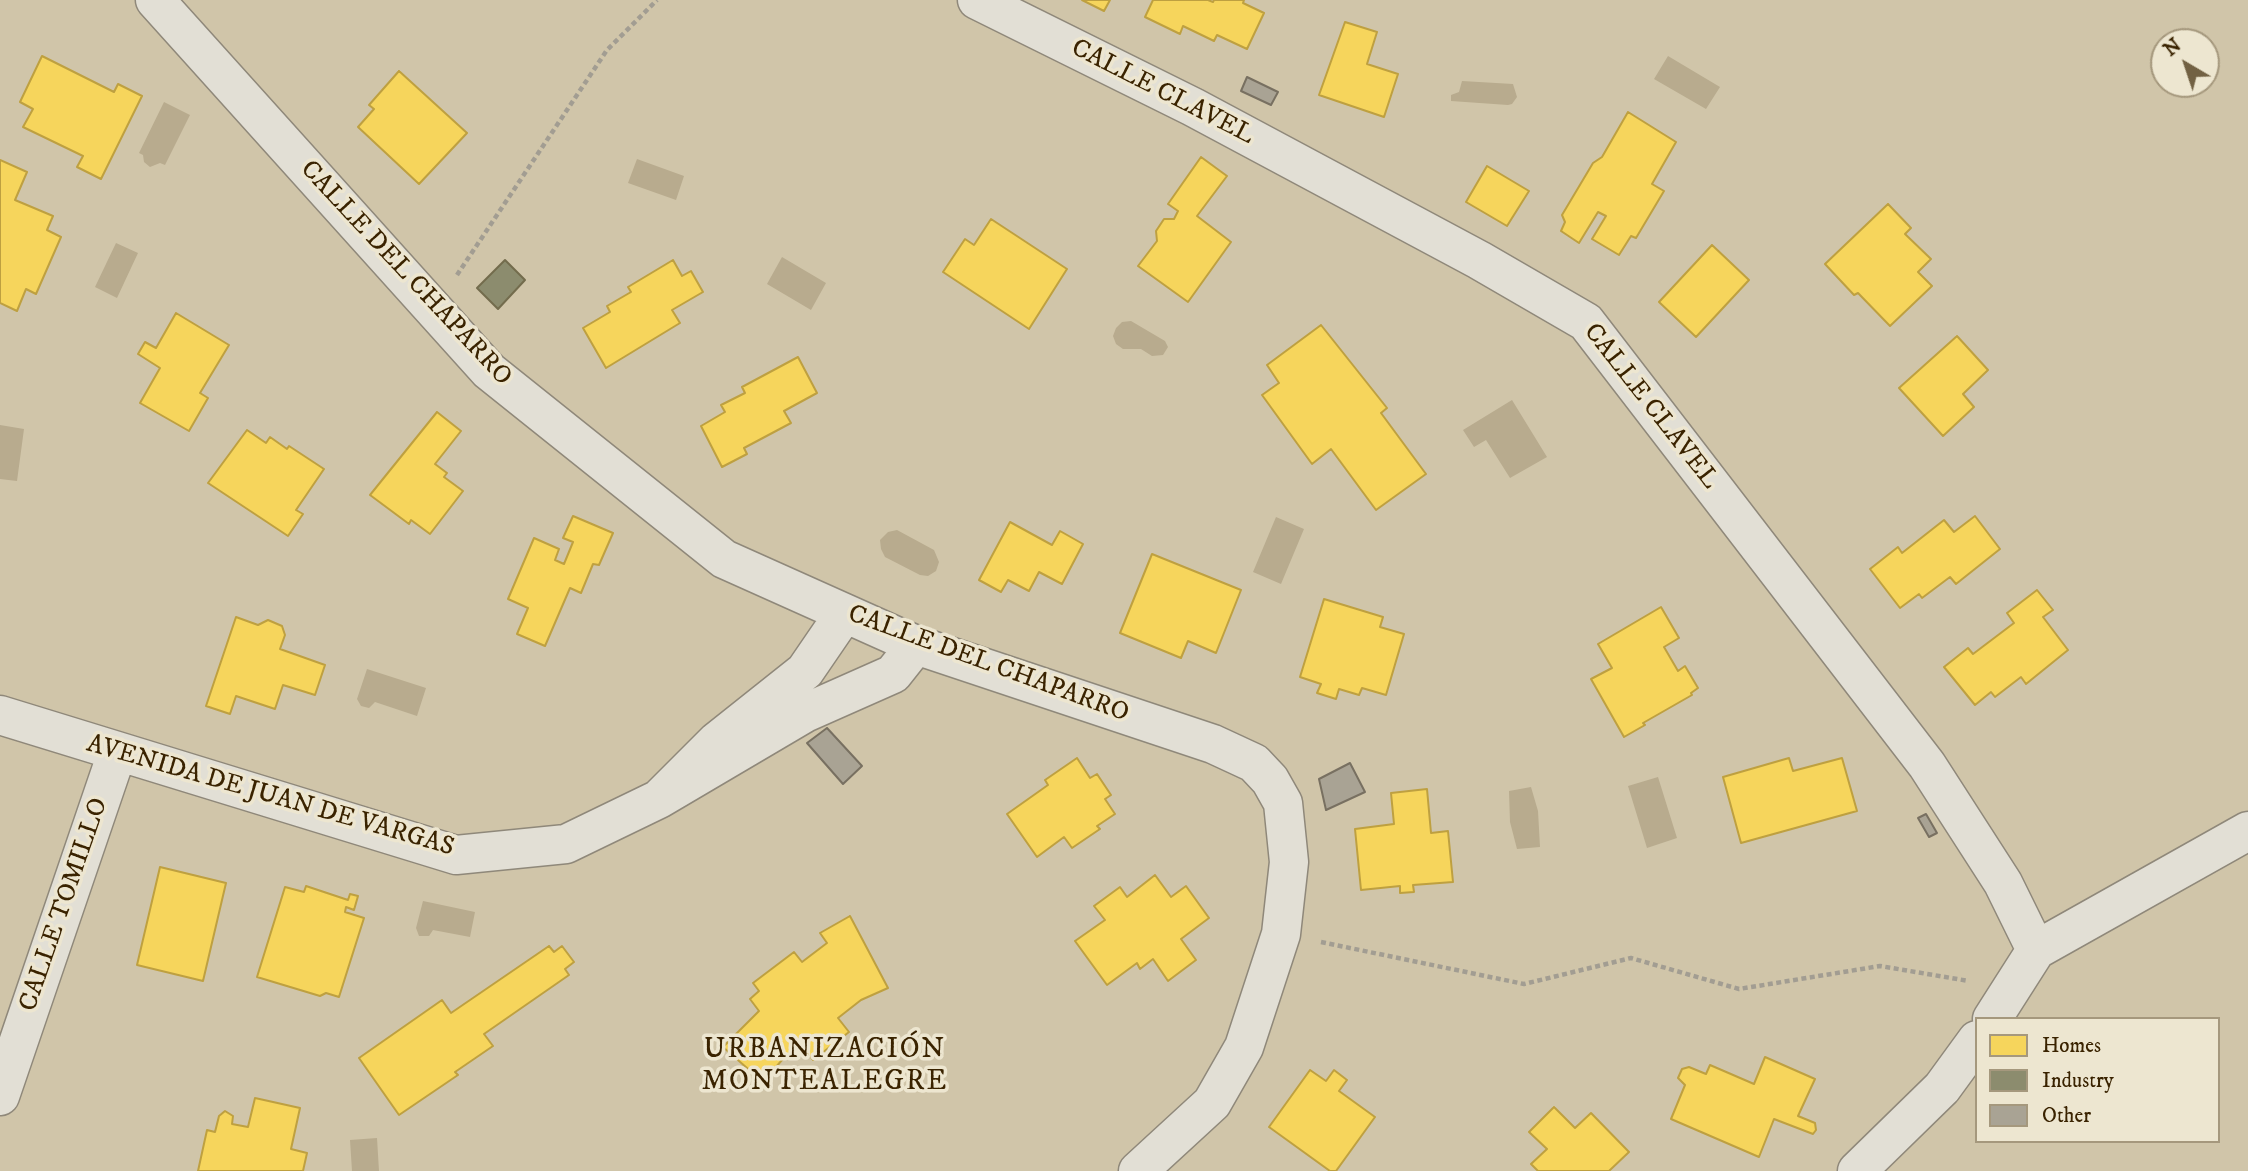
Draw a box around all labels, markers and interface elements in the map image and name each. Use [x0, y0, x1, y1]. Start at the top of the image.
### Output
north arrow [2150, 28, 2220, 98]
street label: CALLE CLAVEL [1065, 33, 1259, 153]
text: N [2159, 34, 2186, 62]
street label: CALLE DEL CHAPARRO [292, 155, 518, 393]
street label: CALLE CLAVEL [1576, 318, 1724, 496]
street label: CALLE DEL CHAPARRO [843, 600, 1133, 730]
street label: AVENIDA DE JUAN DE VARGAS [83, 730, 457, 864]
street label: CALLE TOMILLO [14, 794, 116, 1016]
legend [1975, 1017, 2220, 1143]
text: Homes [2042, 1033, 2101, 1059]
district label: URBANIZACIÓN MONTEALEGRE [703, 1034, 947, 1100]
text: Industry [2042, 1068, 2114, 1094]
text: Other [2042, 1103, 2091, 1129]

